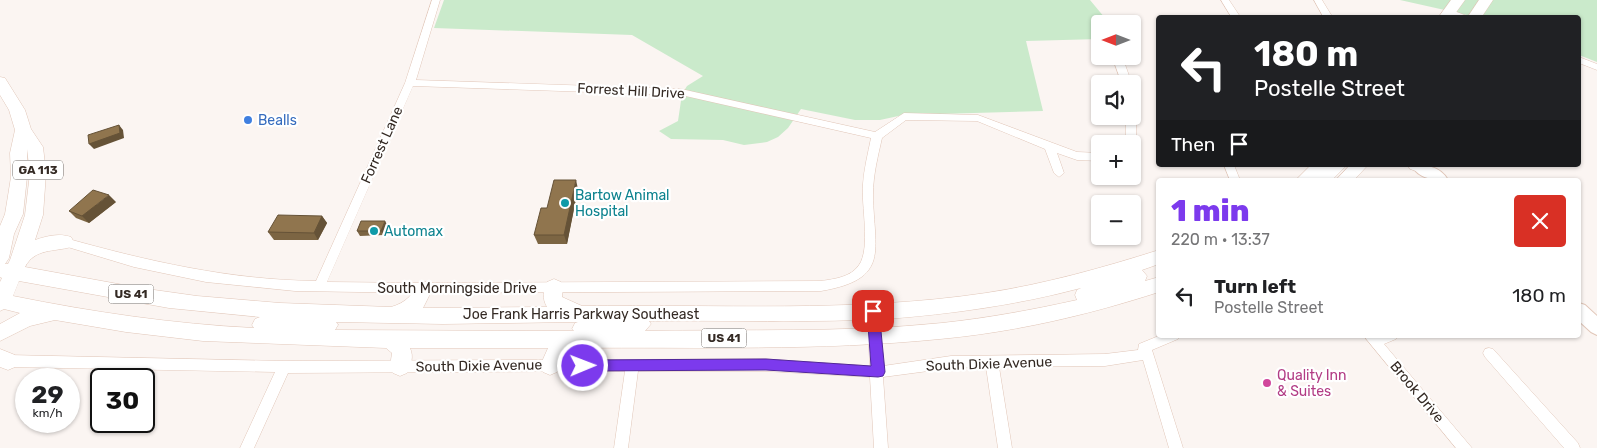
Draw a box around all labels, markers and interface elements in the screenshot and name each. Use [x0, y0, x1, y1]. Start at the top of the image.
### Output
north arrow [1091, 15, 1141, 65]
map controls [1091, 15, 1141, 245]
text: 180 m [1254, 33, 1358, 75]
icon: left [1171, 35, 1236, 100]
button: sound [1091, 75, 1141, 125]
text: Postelle Street [1254, 75, 1405, 102]
street label: Forrest Hill Drive [577, 80, 685, 102]
street label: Forrest Lane [357, 104, 407, 186]
place label: Bealls [258, 112, 297, 129]
marker: Bealls [242, 114, 254, 126]
icon: arrive [1225, 130, 1253, 158]
text: Then [1171, 133, 1215, 156]
button: + [1091, 135, 1141, 185]
road number: GA 113 [13, 160, 63, 180]
place label: Bartow Animal Hospital [575, 187, 670, 220]
text: 1 min [1171, 193, 1249, 229]
button: − [1091, 195, 1141, 245]
button: close [1514, 195, 1566, 247]
marker: Bartow Animal Hospital [559, 197, 571, 209]
place label: Automax [384, 223, 443, 240]
marker: Automax [368, 225, 380, 237]
text: 220 m · 13:37 [1171, 230, 1270, 249]
text: Turn left [1214, 275, 1296, 298]
street label: South Morningside Drive [377, 280, 537, 297]
icon: left [1171, 282, 1199, 310]
road number: US 41 [108, 284, 154, 304]
text: 180 m [1512, 284, 1566, 307]
pin [852, 290, 894, 332]
icon: arrive [859, 297, 887, 325]
text: Postelle Street [1214, 298, 1324, 317]
street label: Joe Frank Harris Parkway Southeast [463, 306, 700, 323]
road number: US 41 [702, 328, 746, 348]
position arrow [556, 339, 608, 391]
street label: South Dixie Avenue [925, 353, 1053, 375]
street label: South Dixie Avenue [416, 356, 543, 376]
street label: Brook Drive [1386, 358, 1448, 426]
place label: Quality Inn & Suites [1277, 367, 1346, 400]
speed limit sign: 30 [90, 368, 155, 433]
marker: Quality Inn & Suites [1261, 377, 1273, 389]
text: 29 [31, 380, 64, 409]
text: km/h [33, 406, 62, 420]

